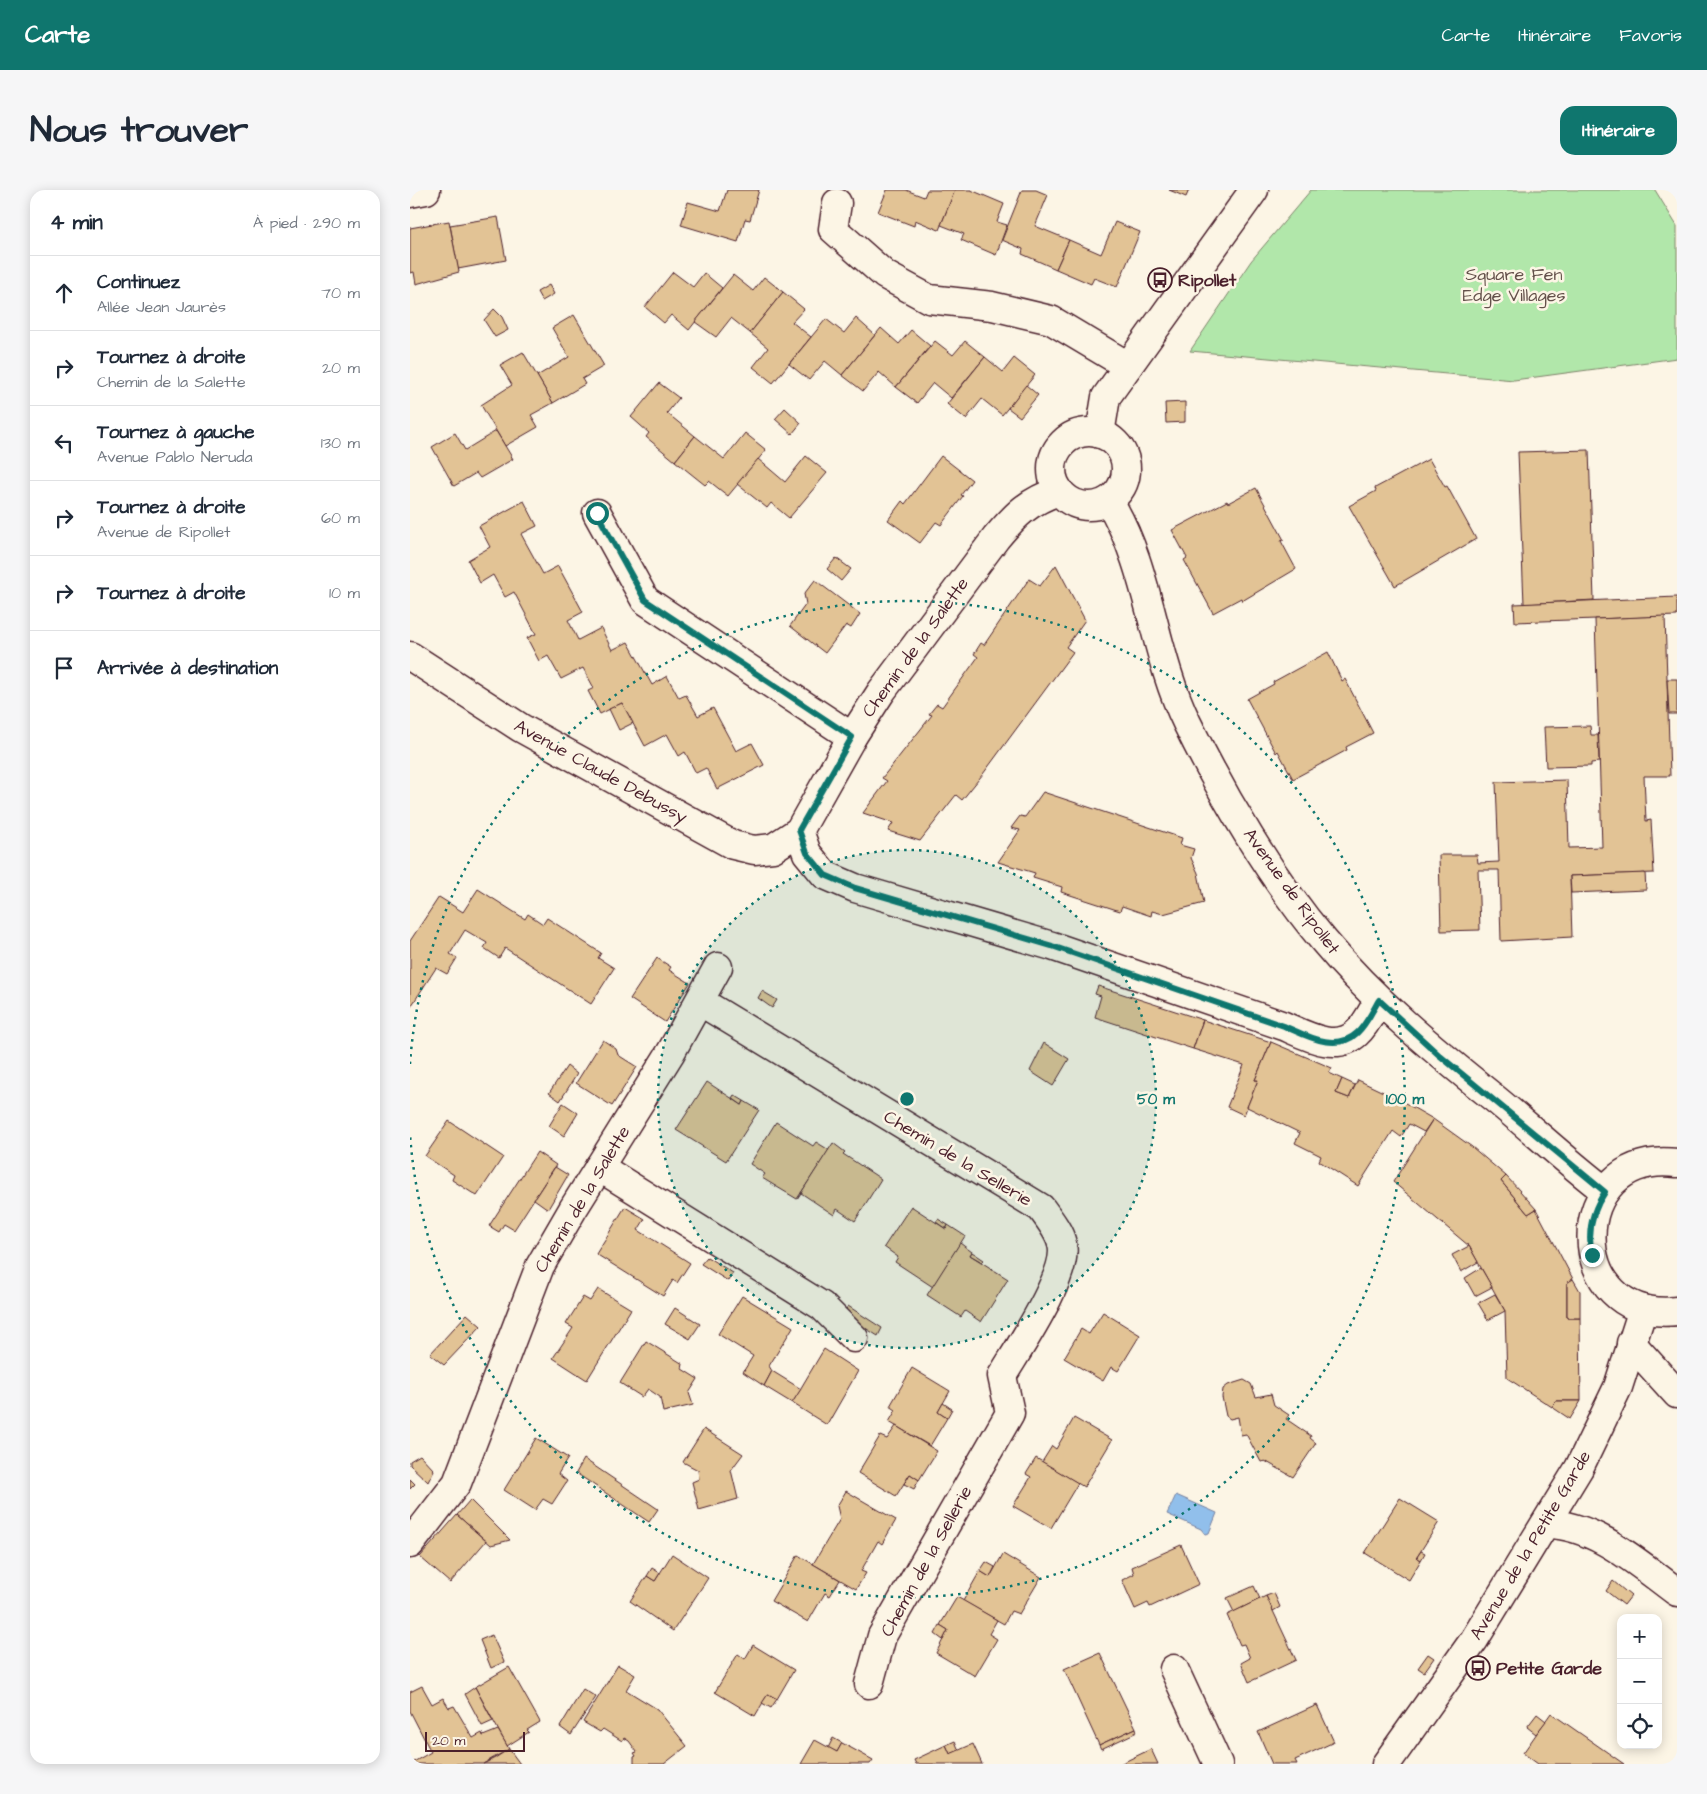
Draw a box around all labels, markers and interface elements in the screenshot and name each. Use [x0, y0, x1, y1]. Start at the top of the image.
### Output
text: Carte [25, 18, 90, 52]
text: Carte [1441, 23, 1490, 48]
text: Itinéraire [1518, 23, 1591, 48]
text: Favoris [1619, 23, 1682, 48]
text: Nous trouver [30, 106, 248, 155]
button: Itinéraire [1560, 106, 1677, 155]
text: 4 min [50, 208, 103, 237]
text: À pied · 290 m [253, 212, 360, 234]
park label: Square Fen Edge Villages [1463, 262, 1566, 309]
bus stop icon: Ripollet [1147, 267, 1173, 293]
place label: Ripollet [1178, 268, 1237, 293]
text: Continuez [97, 269, 180, 296]
icon: ahead [50, 279, 78, 307]
text: 70 m [321, 282, 360, 304]
text: Allée Jean Jaurès [97, 296, 226, 318]
text: Tournez à droite [97, 344, 245, 371]
icon: right [50, 354, 78, 382]
text: 20 m [322, 357, 360, 379]
text: Chemin de la Salette [97, 371, 246, 393]
text: Tournez à gauche [97, 419, 255, 446]
icon: left [50, 429, 78, 457]
text: 130 m [321, 432, 360, 454]
text: Avenue Pablo Neruda [97, 446, 253, 468]
text: Tournez à droite [97, 494, 245, 521]
route start [586, 502, 609, 525]
icon: right [50, 504, 78, 532]
text: 60 m [321, 507, 360, 529]
text: Avenue de Ripollet [97, 521, 231, 543]
street label: Chemin de la Salette [856, 572, 975, 722]
icon: right [50, 579, 78, 607]
text: Tournez à droite [97, 580, 245, 607]
text: 10 m [329, 582, 360, 604]
icon: arrive [50, 654, 78, 682]
text: Arrivée à destination [97, 655, 278, 682]
street label: Avenue Claude Debussy [509, 713, 692, 830]
street label: Avenue de Ripollet [1237, 823, 1346, 960]
text: 50 m [1137, 1089, 1175, 1110]
text: 100 m [1386, 1089, 1425, 1110]
centre of rings [898, 1090, 916, 1108]
street label: Chemin de la Sellerie [879, 1104, 1037, 1213]
street label: Chemin de la Salette [529, 1121, 636, 1277]
route end [1581, 1244, 1604, 1267]
street label: Avenue de la Petite Garde [1464, 1446, 1597, 1645]
street label: Chemin de la Sellerie [875, 1481, 978, 1641]
map controls [1617, 1614, 1662, 1749]
button: + [1617, 1614, 1662, 1659]
bus stop icon: Petite Garde [1465, 1655, 1491, 1681]
place label: Petite Garde [1496, 1656, 1602, 1681]
button: − [1617, 1659, 1662, 1704]
button: locate [1617, 1704, 1662, 1749]
scale bar [425, 1729, 525, 1752]
text: 20 m [432, 1731, 465, 1751]

